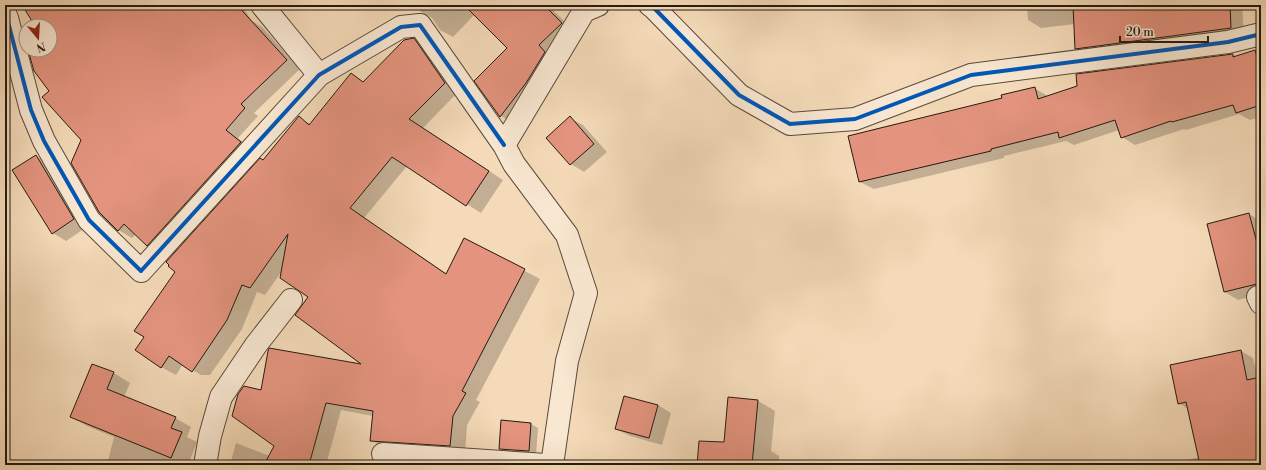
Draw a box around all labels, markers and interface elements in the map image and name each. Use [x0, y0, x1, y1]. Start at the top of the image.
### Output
north arrow [18, 18, 58, 58]
scale bar [1120, 18, 1208, 44]
text: 20 m [1126, 25, 1154, 40]
text: N [34, 39, 47, 55]

